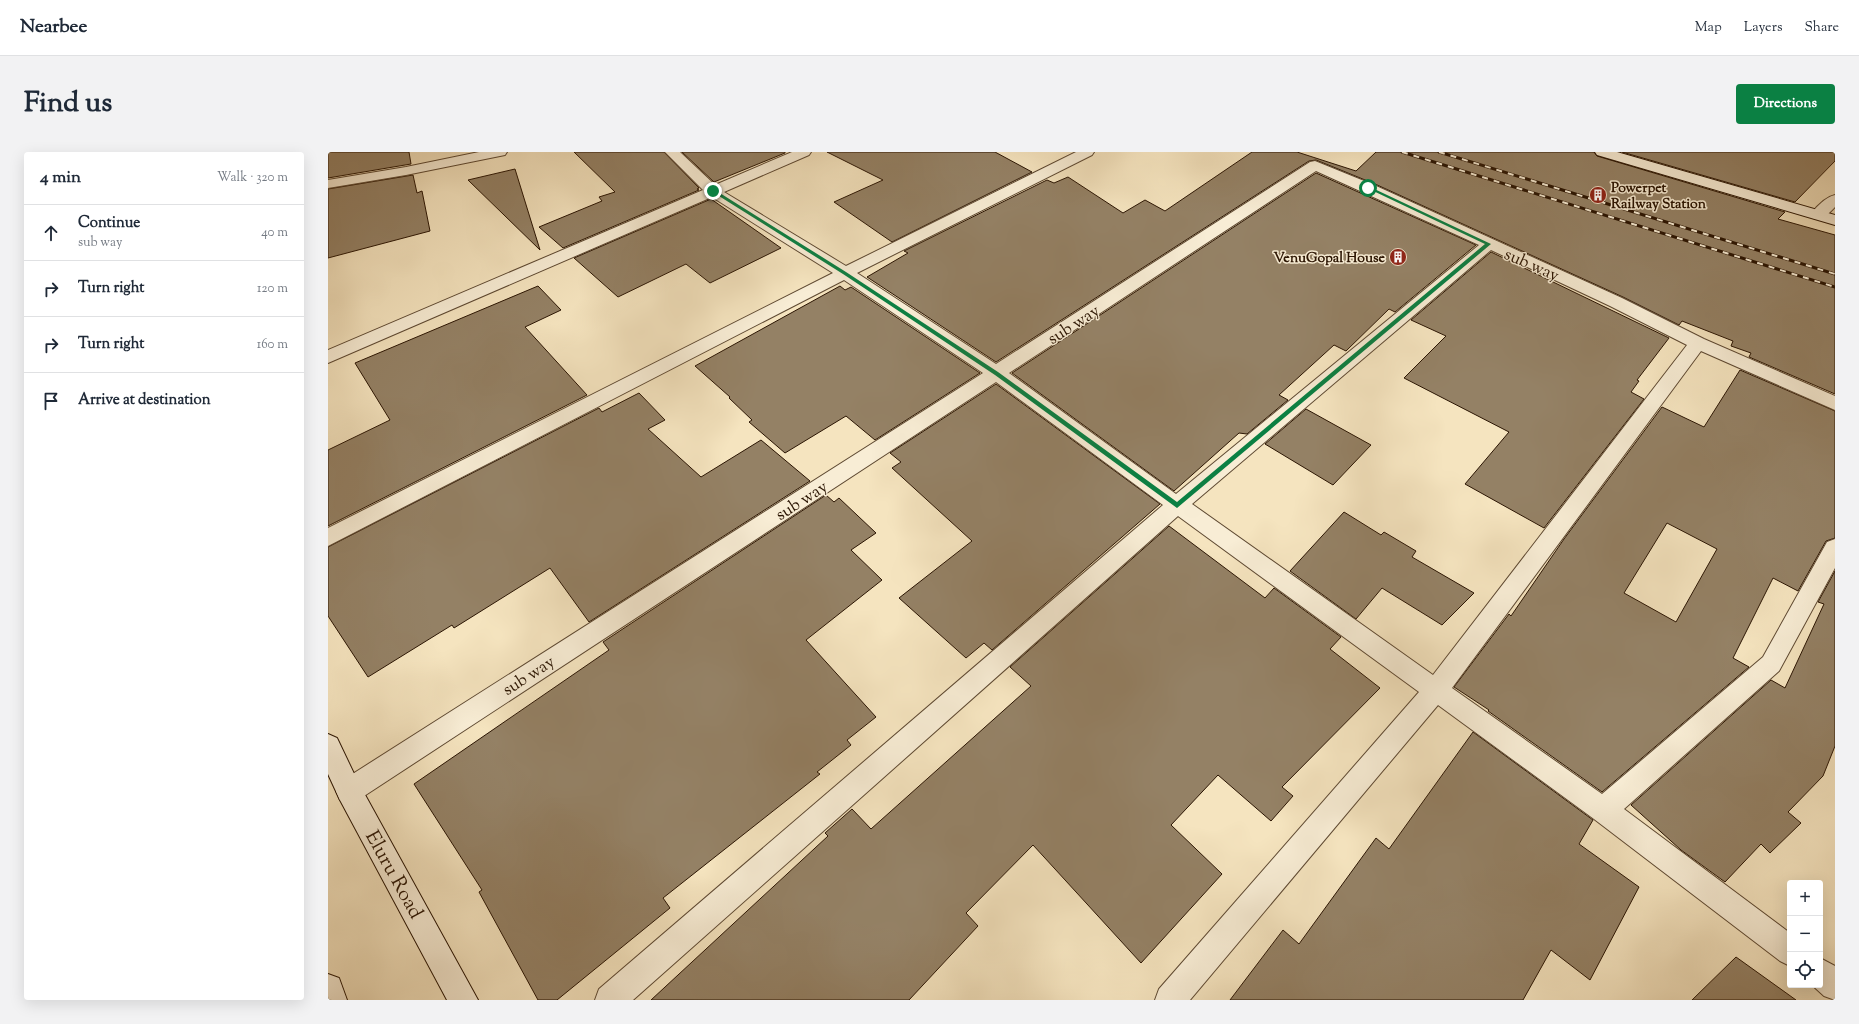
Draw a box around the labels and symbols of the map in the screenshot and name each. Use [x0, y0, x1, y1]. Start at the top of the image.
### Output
route start [1359, 179, 1377, 197]
place label: Powerpet Railway Station [1611, 179, 1707, 215]
route end [704, 182, 722, 200]
building icon: Powerpet Railway Station [1588, 185, 1608, 205]
street label: sub way [1500, 243, 1563, 289]
building icon: VenuGopal House [1388, 247, 1408, 267]
place label: VenuGopal House [1273, 249, 1385, 269]
street label: sub way [1043, 300, 1105, 352]
street label: sub way [771, 476, 833, 528]
street label: sub way [498, 651, 560, 703]
street label: Eluru Road [357, 826, 429, 925]

